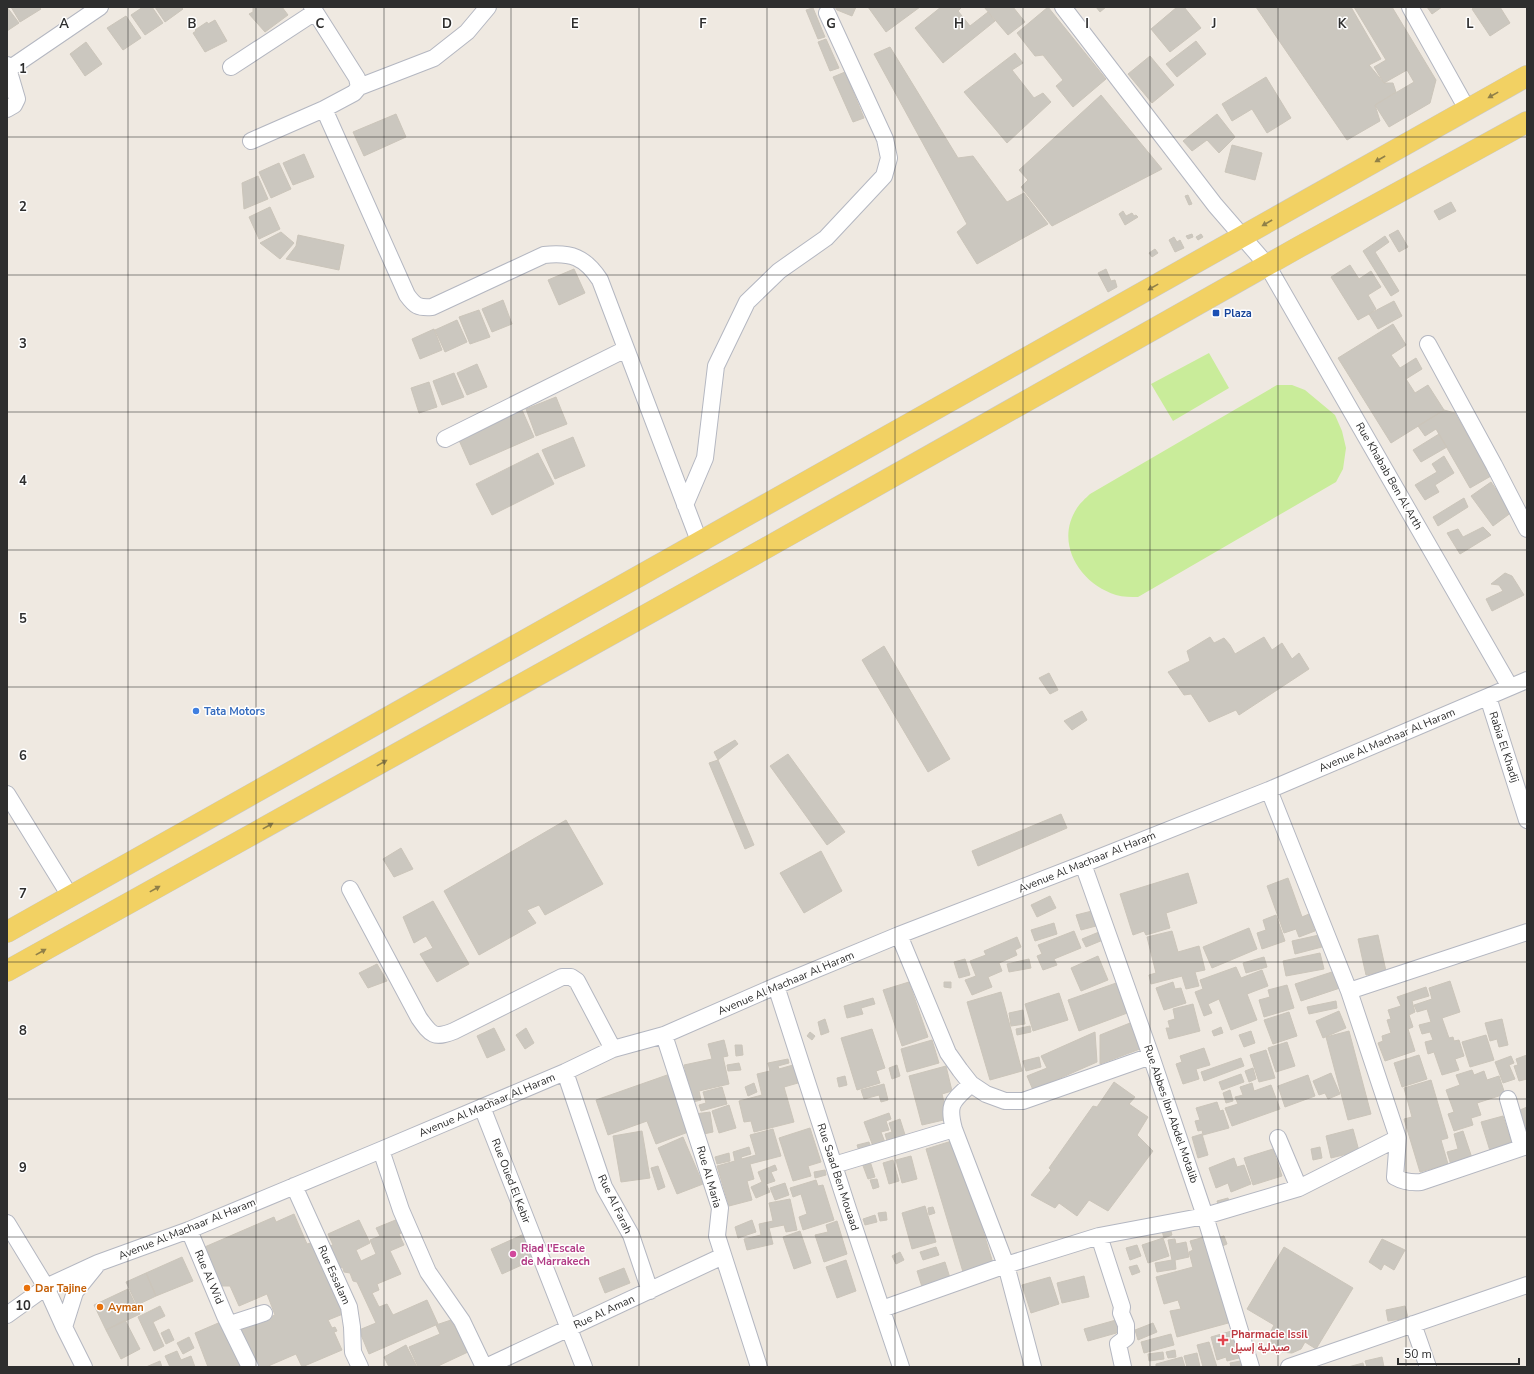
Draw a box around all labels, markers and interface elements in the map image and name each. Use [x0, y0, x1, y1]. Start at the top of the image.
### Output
text: A [59, 15, 69, 33]
text: B [188, 15, 197, 33]
text: C [316, 15, 325, 33]
text: D [442, 15, 452, 33]
text: E [571, 15, 579, 33]
text: F [699, 15, 707, 33]
text: G [826, 15, 836, 33]
text: H [954, 15, 964, 33]
text: I [1085, 15, 1089, 33]
text: J [1211, 15, 1216, 33]
text: K [1338, 15, 1347, 33]
text: L [1466, 15, 1474, 33]
text: 1 [19, 60, 27, 78]
one-way arrow [1487, 92, 1499, 98]
one-way arrow [1374, 155, 1386, 162]
text: 2 [19, 198, 27, 216]
one-way arrow [1261, 220, 1273, 227]
one-way arrow [1148, 284, 1159, 290]
place label: Plaza [1224, 306, 1252, 321]
marker: Plaza [1211, 308, 1221, 318]
text: 3 [19, 335, 27, 353]
street label: Rue Khabab Ben Al Arth [1352, 420, 1426, 532]
text: 4 [19, 472, 27, 490]
text: 5 [19, 610, 27, 628]
place label: Tata Motors [204, 704, 265, 719]
street label: Avenue Al Machaar Al Haram [1317, 704, 1457, 776]
marker: Tata Motors [191, 706, 201, 716]
street label: Rabia El Khadij [1485, 710, 1523, 784]
text: 6 [19, 747, 27, 765]
one-way arrow [376, 759, 388, 766]
one-way arrow [262, 822, 274, 829]
street label: Avenue Al Machaar Al Haram [1016, 828, 1158, 896]
text: 7 [19, 885, 27, 903]
one-way arrow [149, 886, 161, 892]
street label: Avenue Al Machaar Al Haram [716, 947, 856, 1019]
one-way arrow [35, 949, 47, 956]
text: 8 [19, 1022, 27, 1040]
street label: Rue Abbes Ibn Abdel Motalib [1140, 1043, 1202, 1185]
street label: Avenue Al Machaar Al Haram [417, 1069, 557, 1141]
street label: Rue Saad Ben Mouaad [814, 1121, 862, 1233]
street label: Rue Oued El Kebir [488, 1136, 534, 1226]
street label: Rue Al Maria [693, 1144, 725, 1210]
text: 9 [19, 1159, 27, 1177]
street label: Rue Al Farah [594, 1172, 636, 1236]
street label: Avenue Al Machaar Al Haram [116, 1195, 258, 1263]
place label: Riad l'Escale de Marrakech [521, 1241, 590, 1269]
street label: Rue Essalam [314, 1243, 354, 1307]
street label: Rue Al Wid [191, 1248, 227, 1306]
marker: Riad l'Escale de Marrakech [508, 1249, 518, 1259]
place label: Dar Tajine [35, 1281, 87, 1296]
marker: Dar Tajine [22, 1283, 32, 1293]
street label: Rue Al Aman [571, 1291, 637, 1333]
text: 10 [15, 1297, 31, 1315]
place label: Ayman [108, 1300, 144, 1315]
marker: Ayman [95, 1302, 105, 1312]
place label: Pharmacie Issil صيدلية إسيل [1231, 1327, 1308, 1355]
marker: Pharmacie Issil صيدلية إسيل [1218, 1335, 1228, 1345]
scale bar [1398, 1340, 1519, 1366]
text: 50 m [1404, 1346, 1432, 1362]

